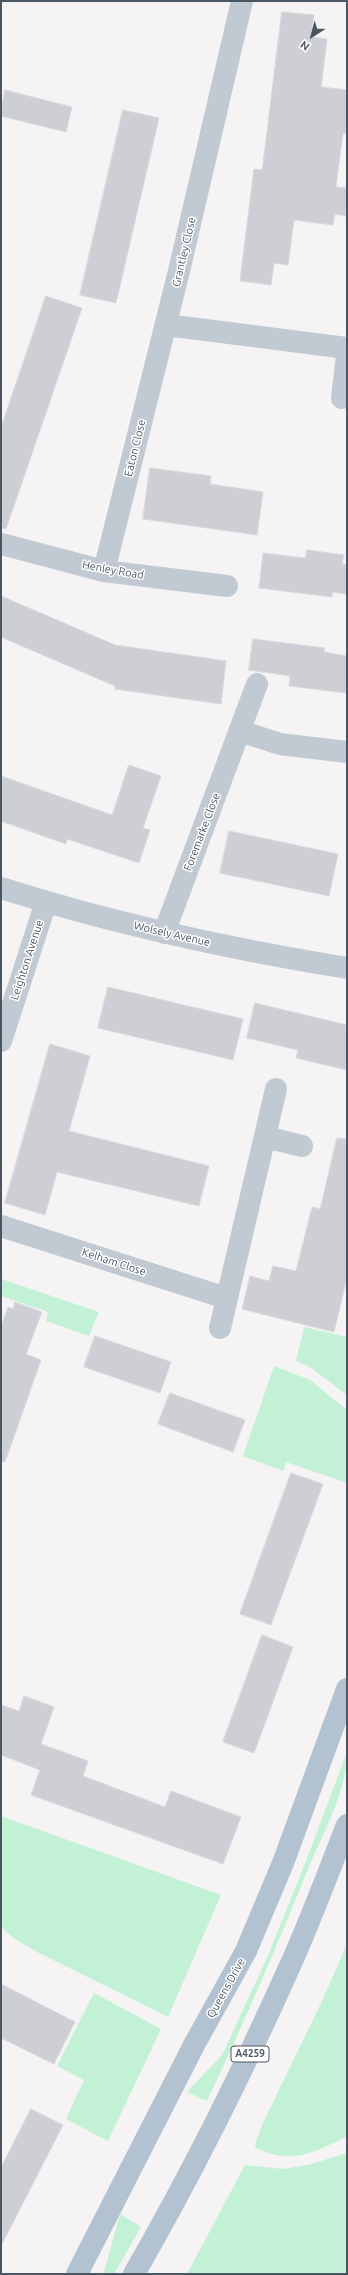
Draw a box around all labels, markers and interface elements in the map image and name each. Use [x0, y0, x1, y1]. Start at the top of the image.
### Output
north arrow [292, 16, 332, 56]
text: N [298, 38, 312, 53]
street label: Grantley Close [170, 216, 198, 288]
street label: Eaton Close [122, 418, 148, 478]
street label: Henley Road [81, 558, 145, 582]
street label: Foremarke Close [181, 791, 223, 873]
street label: Leighton Avenue [8, 918, 46, 1002]
street label: Wolsely Avenue [133, 919, 211, 949]
street label: Kelham Close [80, 1245, 148, 1279]
street label: Queens Drive [204, 1956, 248, 2020]
road number: A4259 [231, 2046, 269, 2062]

